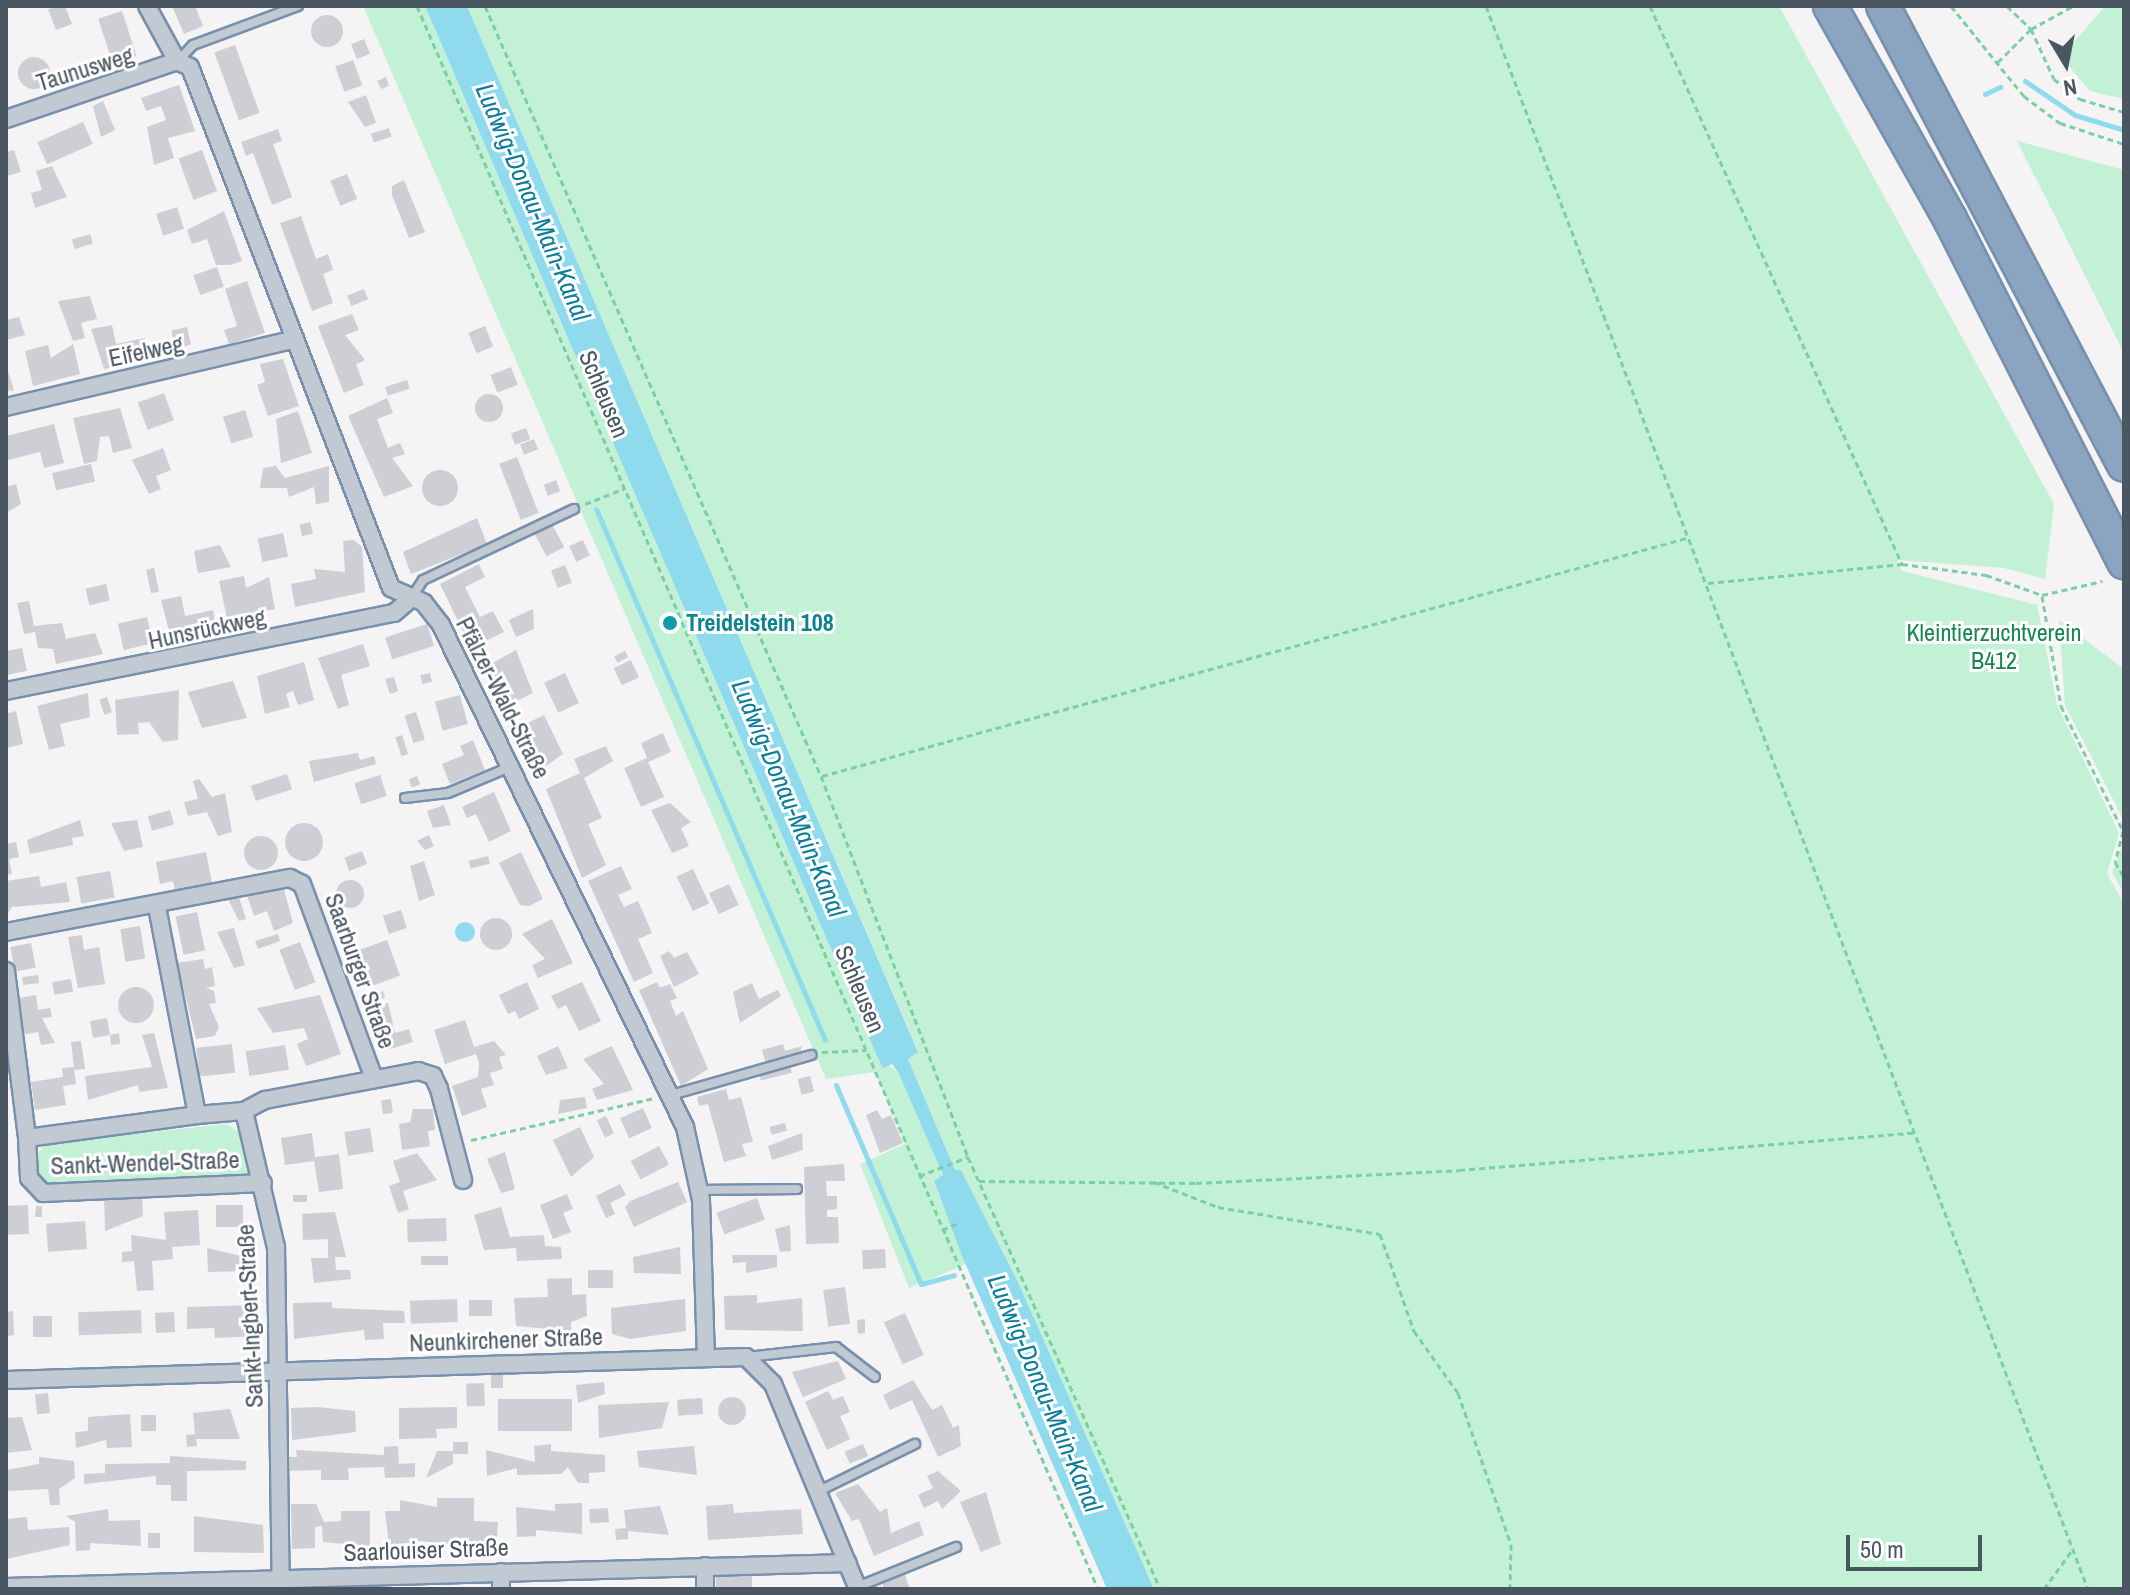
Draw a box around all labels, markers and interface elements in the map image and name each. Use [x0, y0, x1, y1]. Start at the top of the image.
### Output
north arrow [2026, 24, 2106, 104]
street label: Taunusweg [33, 41, 137, 97]
text: N [2061, 72, 2079, 104]
water label: Ludwig-Donau-Main-Kanal [469, 79, 597, 325]
street label: Eifelweg [106, 329, 186, 373]
street label: Schleusen [573, 346, 635, 442]
street label: Hunsrückweg [146, 603, 268, 655]
place label: Treidelstein 108 [686, 609, 834, 637]
street label: Pfälzer-Wald-Straße [450, 612, 556, 784]
marker: Treidelstein 108 [661, 614, 679, 632]
park label: Kleintierzuchtverein B412 [1906, 619, 2082, 675]
water label: Ludwig-Donau-Main-Kanal [725, 675, 853, 921]
street label: Saarburger Straße [319, 889, 401, 1053]
street label: Schleusen [829, 941, 891, 1037]
street label: Sankt-Wendel-Straße [50, 1145, 240, 1181]
street label: Sankt-Ingbert-Straße [231, 1223, 269, 1409]
water label: Ludwig-Donau-Main-Kanal [981, 1270, 1109, 1516]
street label: Neunkirchener Straße [409, 1322, 603, 1358]
scale bar [1850, 1519, 1986, 1569]
street label: Saarlouiser Straße [343, 1533, 509, 1567]
text: 50 m [1860, 1533, 1904, 1565]

